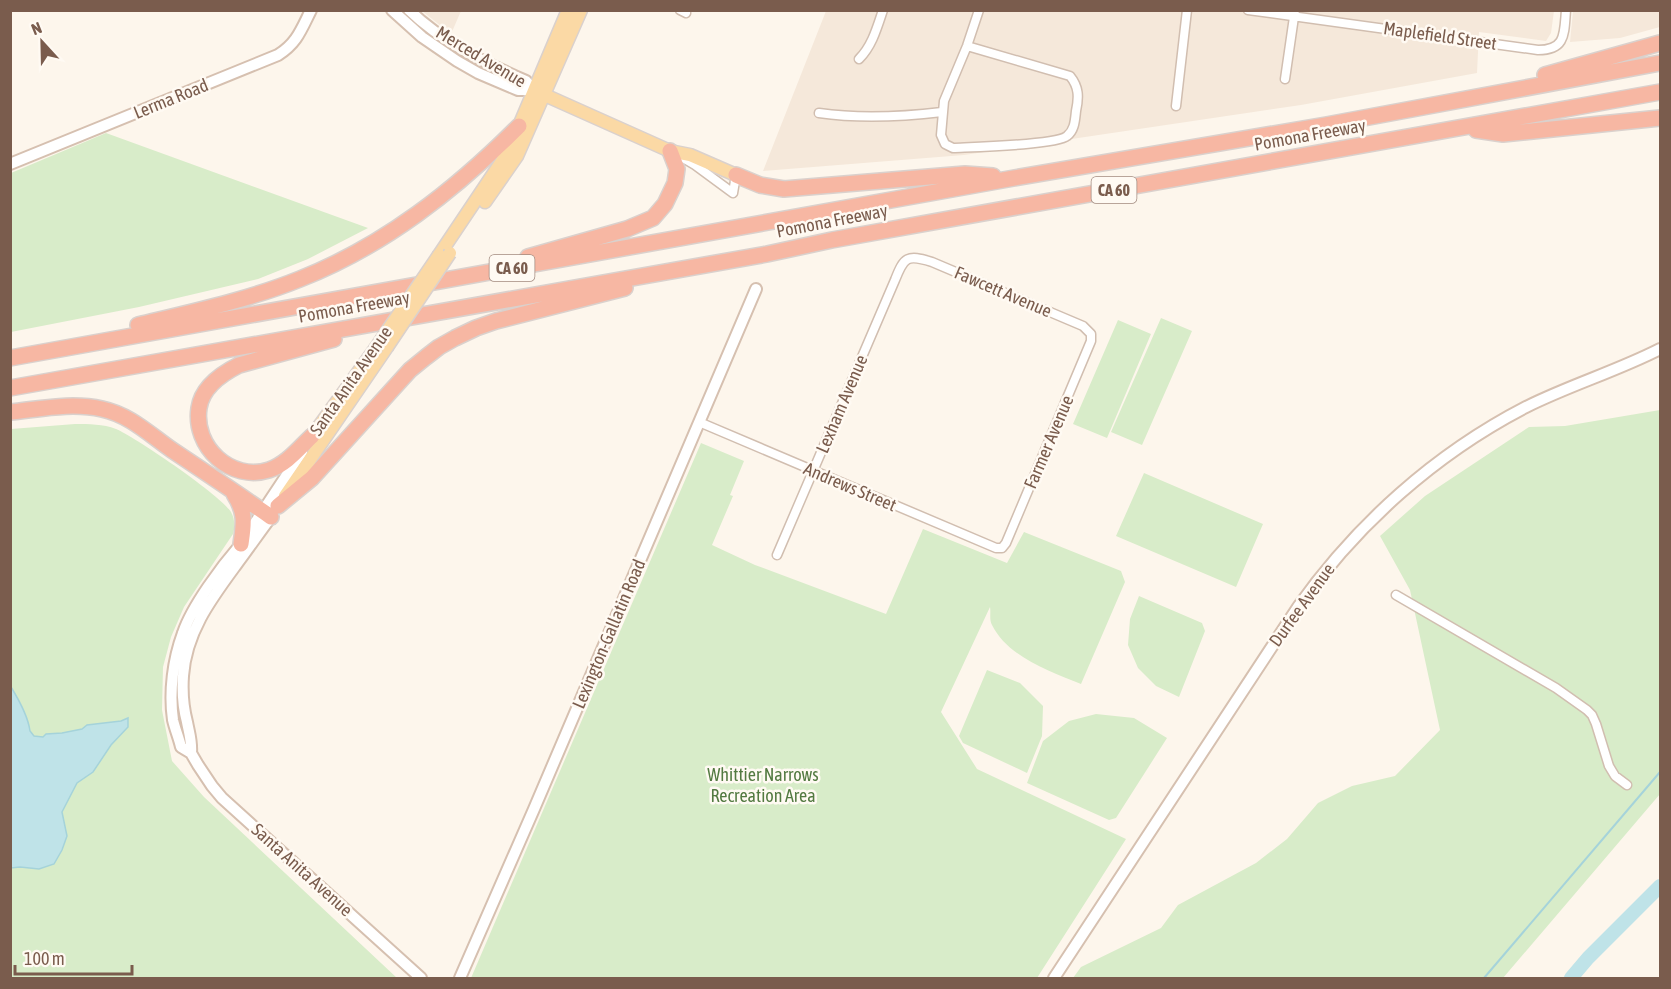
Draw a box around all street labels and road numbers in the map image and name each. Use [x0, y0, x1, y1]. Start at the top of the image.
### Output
street label: Maplefield Street [1382, 17, 1498, 54]
street label: Merced Avenue [433, 22, 530, 92]
street label: Lerma Road [130, 74, 211, 123]
street label: Pomona Freeway [1253, 114, 1367, 155]
road number: CA 60 [1092, 177, 1136, 203]
street label: Pomona Freeway [775, 199, 889, 242]
road number: CA 60 [490, 255, 534, 281]
street label: Fawcett Avenue [952, 262, 1055, 321]
street label: Pomona Freeway [297, 286, 411, 327]
street label: Santa Anita Avenue [305, 322, 396, 439]
street label: Lexham Avenue [811, 352, 872, 456]
street label: Farmer Avenue [1019, 392, 1078, 492]
street label: Andrews Street [801, 458, 900, 515]
street label: Lexington-Gallatin Road [568, 556, 650, 712]
street label: Durfee Avenue [1264, 559, 1339, 650]
street label: Santa Anita Avenue [248, 819, 357, 920]

